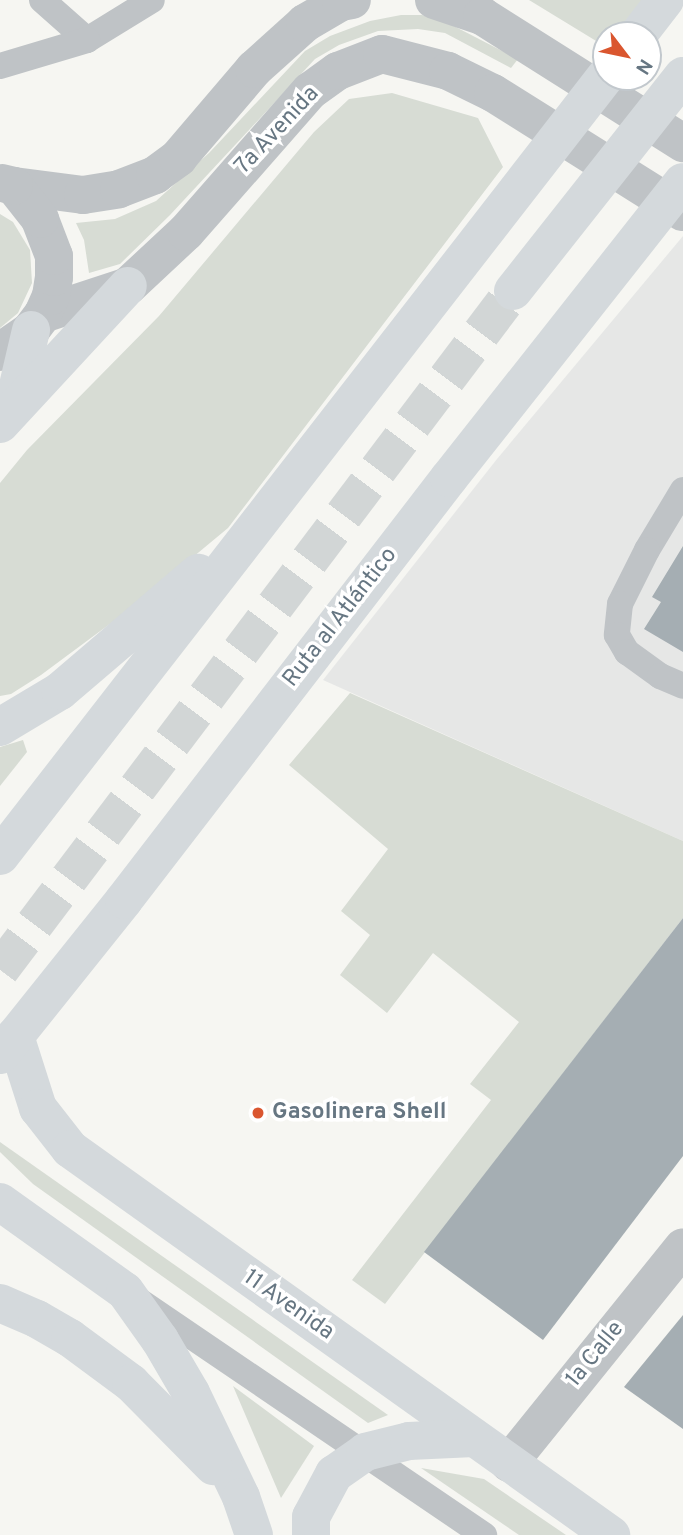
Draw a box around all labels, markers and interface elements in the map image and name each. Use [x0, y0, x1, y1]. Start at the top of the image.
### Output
north arrow [592, 21, 662, 91]
text: N [629, 54, 657, 78]
street label: 7a Avenida [230, 81, 326, 181]
street label: Ruta al Atlántico [278, 542, 404, 694]
place label: Gasolinera Shell [272, 1099, 446, 1127]
marker: Gasolinera Shell [250, 1105, 266, 1121]
street label: 11 Avenida [237, 1265, 339, 1347]
street label: 1a Calle [561, 1316, 631, 1394]

